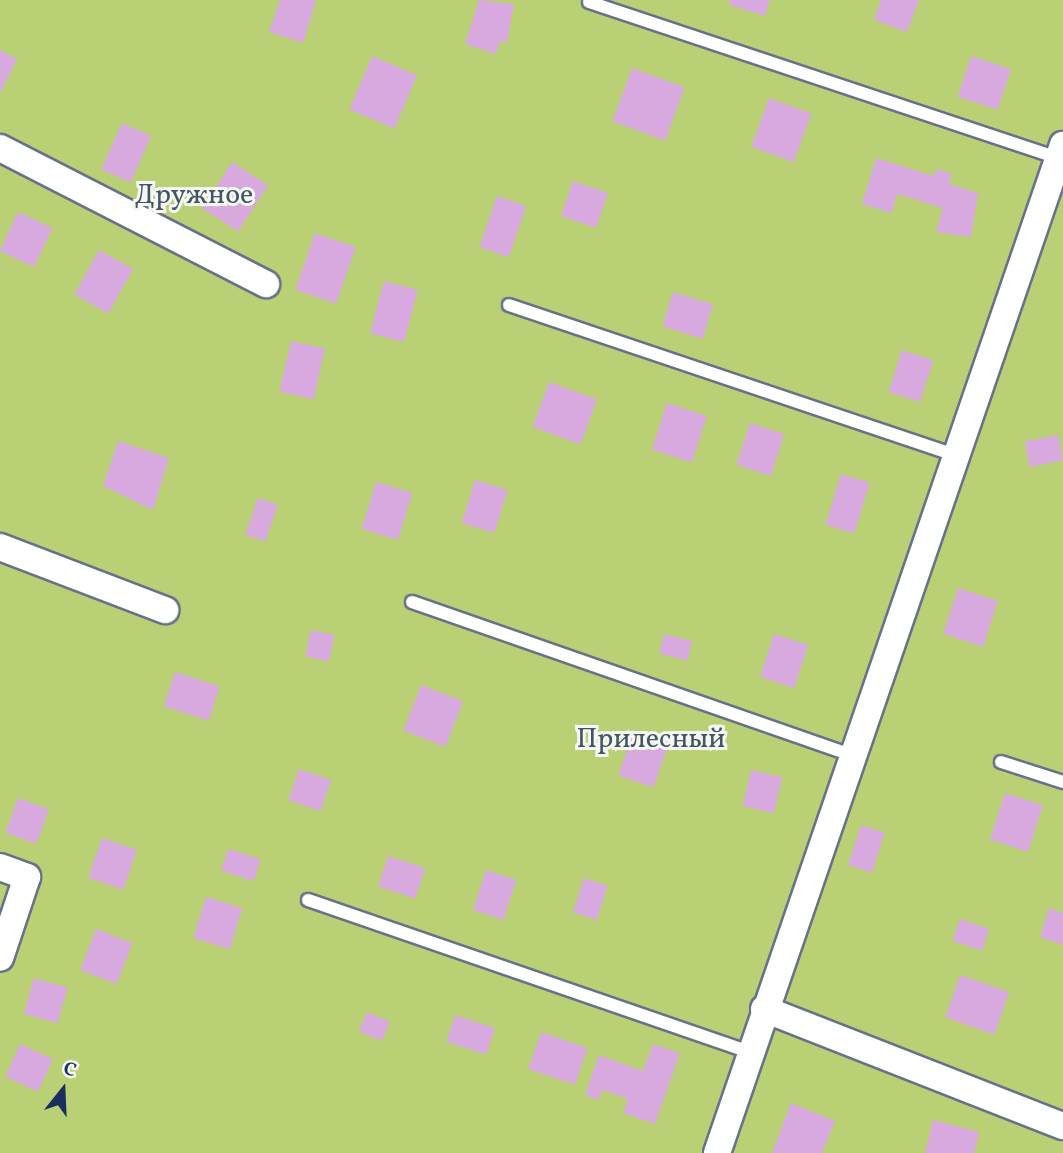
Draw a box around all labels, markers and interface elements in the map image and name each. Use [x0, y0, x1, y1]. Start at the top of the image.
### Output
park label: Дружное [135, 179, 253, 213]
park label: Прилесный [577, 723, 725, 757]
north arrow [28, 1055, 98, 1125]
text: С [60, 1056, 79, 1084]

